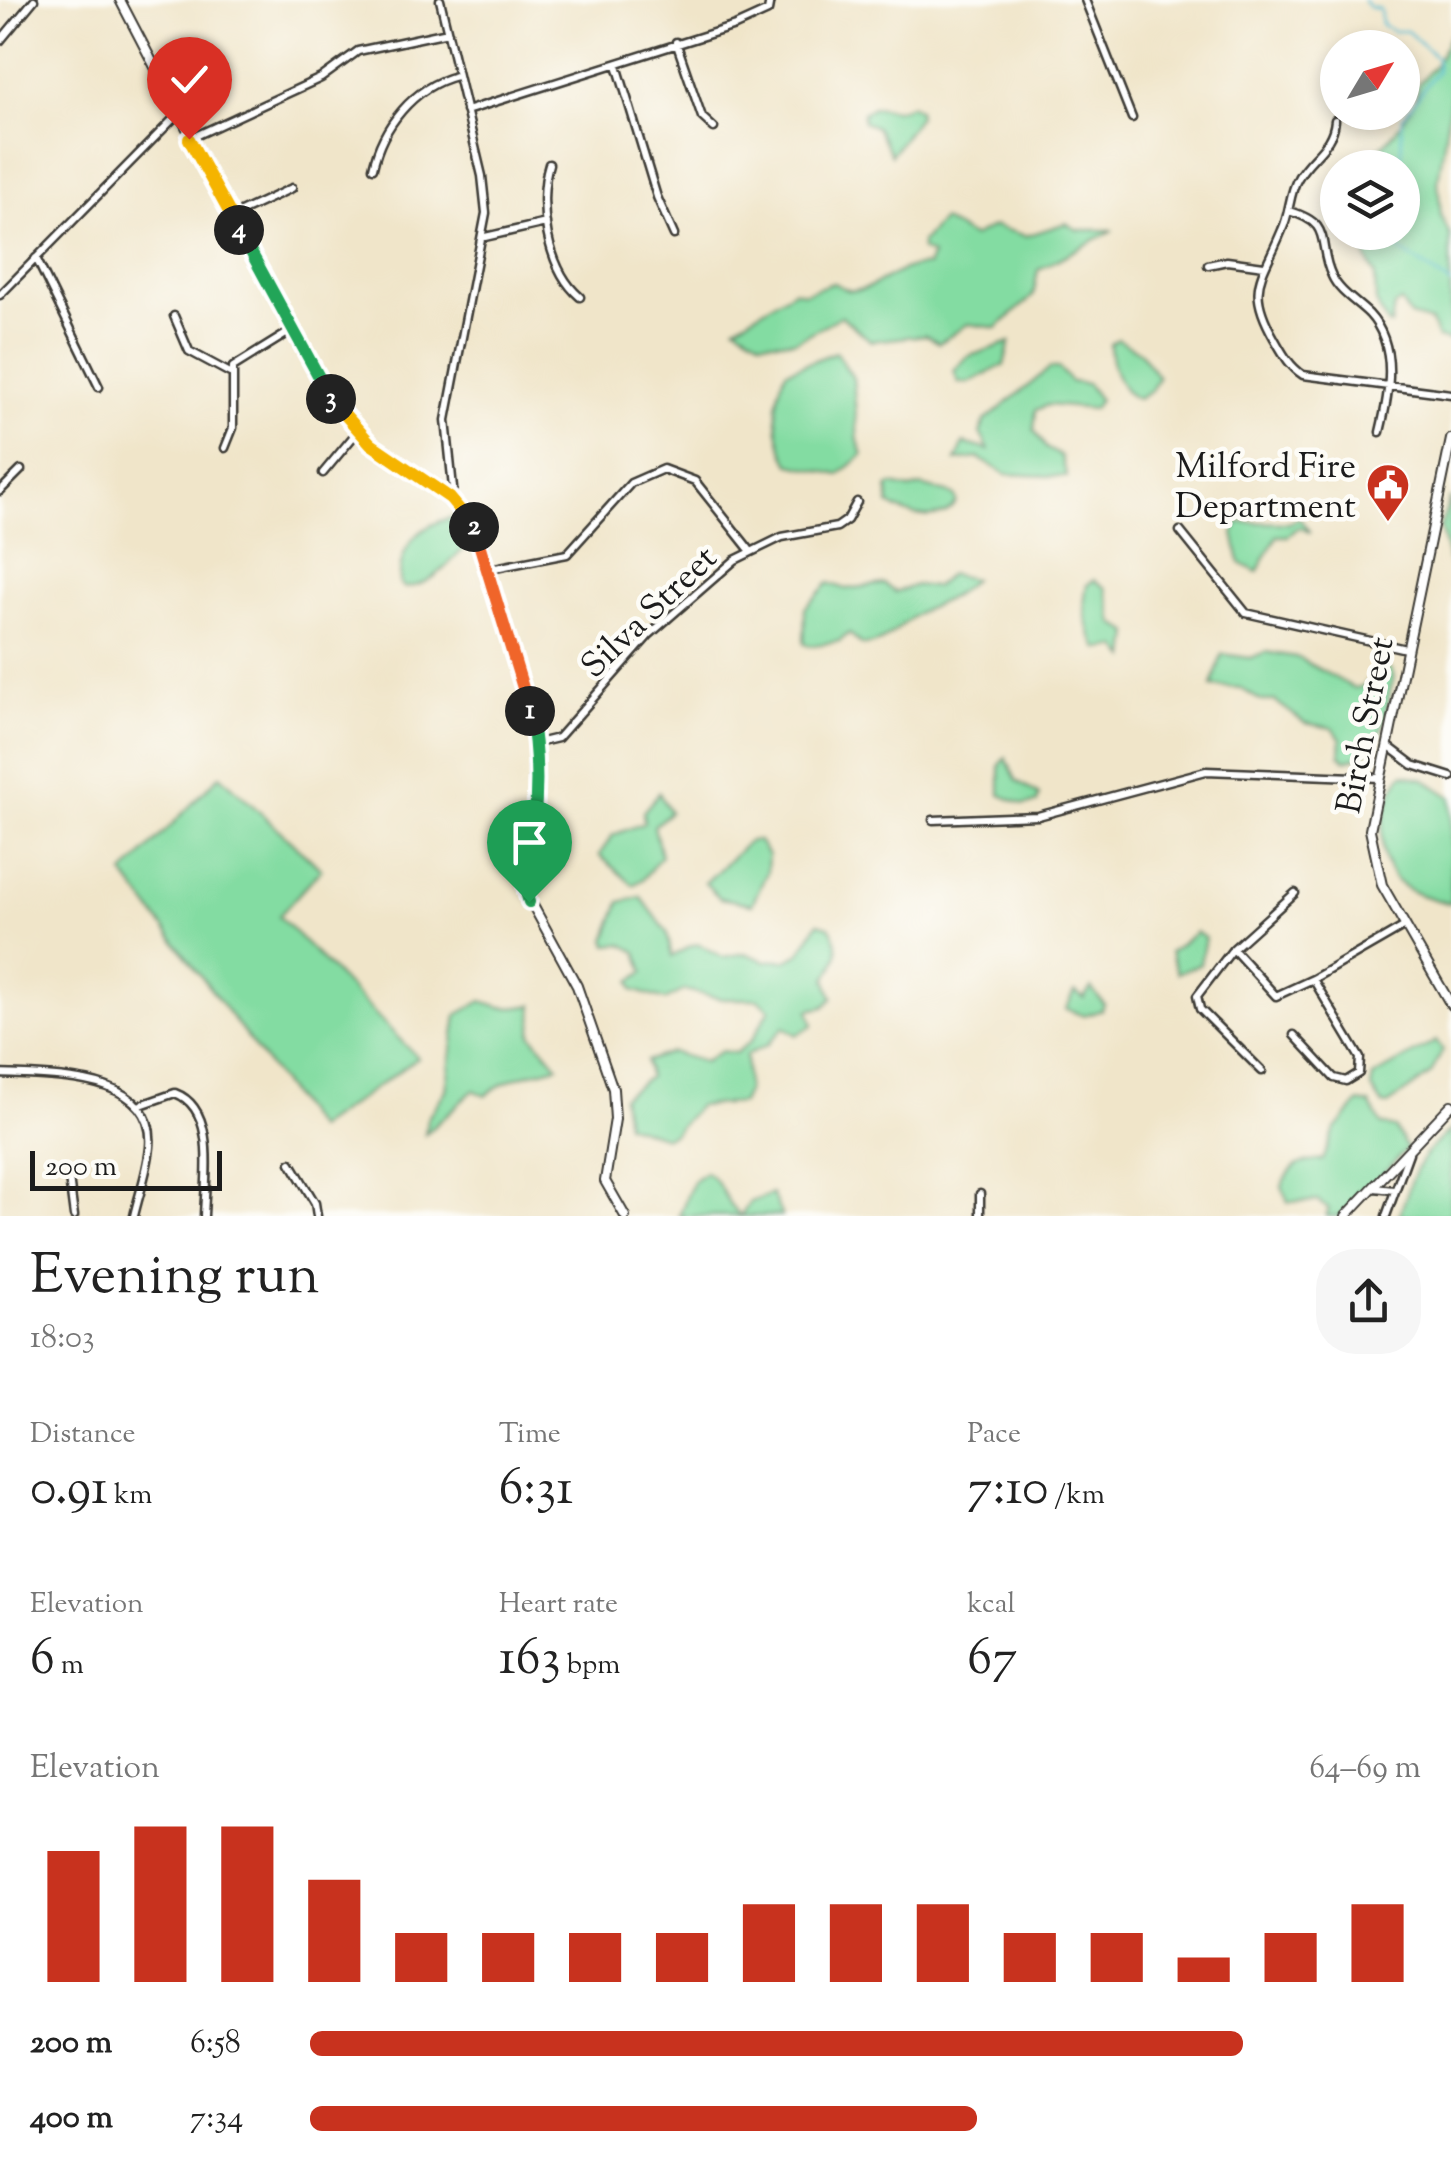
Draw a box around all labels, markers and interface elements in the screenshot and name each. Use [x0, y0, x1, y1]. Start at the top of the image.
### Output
north arrow [1320, 30, 1420, 130]
map controls [1320, 30, 1420, 250]
pin [147, 37, 232, 140]
icon: check [162, 52, 217, 107]
button: layers [1320, 150, 1420, 250]
pin: 4 [214, 205, 264, 255]
text: 4 [232, 210, 246, 250]
pin: 3 [306, 374, 356, 424]
text: 3 [325, 379, 337, 419]
place label: Milford Fire Department [1175, 443, 1356, 534]
public building icon: Milford Fire Department [1365, 462, 1411, 523]
pin: 2 [449, 502, 499, 552]
text: 2 [467, 507, 481, 547]
street label: Silva Street [571, 535, 730, 692]
street label: Birch Street [1325, 633, 1410, 818]
pin: 1 [505, 686, 555, 736]
text: 1 [525, 691, 535, 731]
pin [487, 800, 572, 903]
icon: arrive [502, 815, 557, 870]
scale bar [30, 1146, 222, 1190]
text: 200 m [45, 1148, 117, 1188]
text: Evening run [30, 1239, 319, 1318]
button: share [1316, 1249, 1421, 1354]
text: 18:03 [30, 1316, 95, 1362]
text: Distance [30, 1415, 136, 1455]
text: Time [499, 1415, 561, 1455]
text: Pace [967, 1415, 1021, 1455]
text: 0.91 [30, 1455, 108, 1527]
text: 6:31 [499, 1455, 573, 1527]
text: 7:10 [967, 1455, 1048, 1527]
text: km [108, 1476, 152, 1516]
text: /km [1048, 1476, 1105, 1516]
text: Elevation [30, 1585, 144, 1625]
text: Heart rate [499, 1585, 618, 1625]
text: kcal [967, 1585, 1015, 1625]
text: 6 [30, 1625, 55, 1697]
text: 163 [499, 1625, 561, 1697]
text: 67 [967, 1625, 1017, 1697]
text: m [55, 1646, 84, 1686]
text: bpm [561, 1646, 620, 1686]
text: Elevation [30, 1746, 160, 1792]
text: 64–69 m [1309, 1746, 1421, 1792]
text: 200 m [30, 2021, 112, 2067]
text: 6:58 [190, 2021, 241, 2067]
text: 400 m [30, 2096, 113, 2142]
text: 7:34 [190, 2096, 243, 2142]

